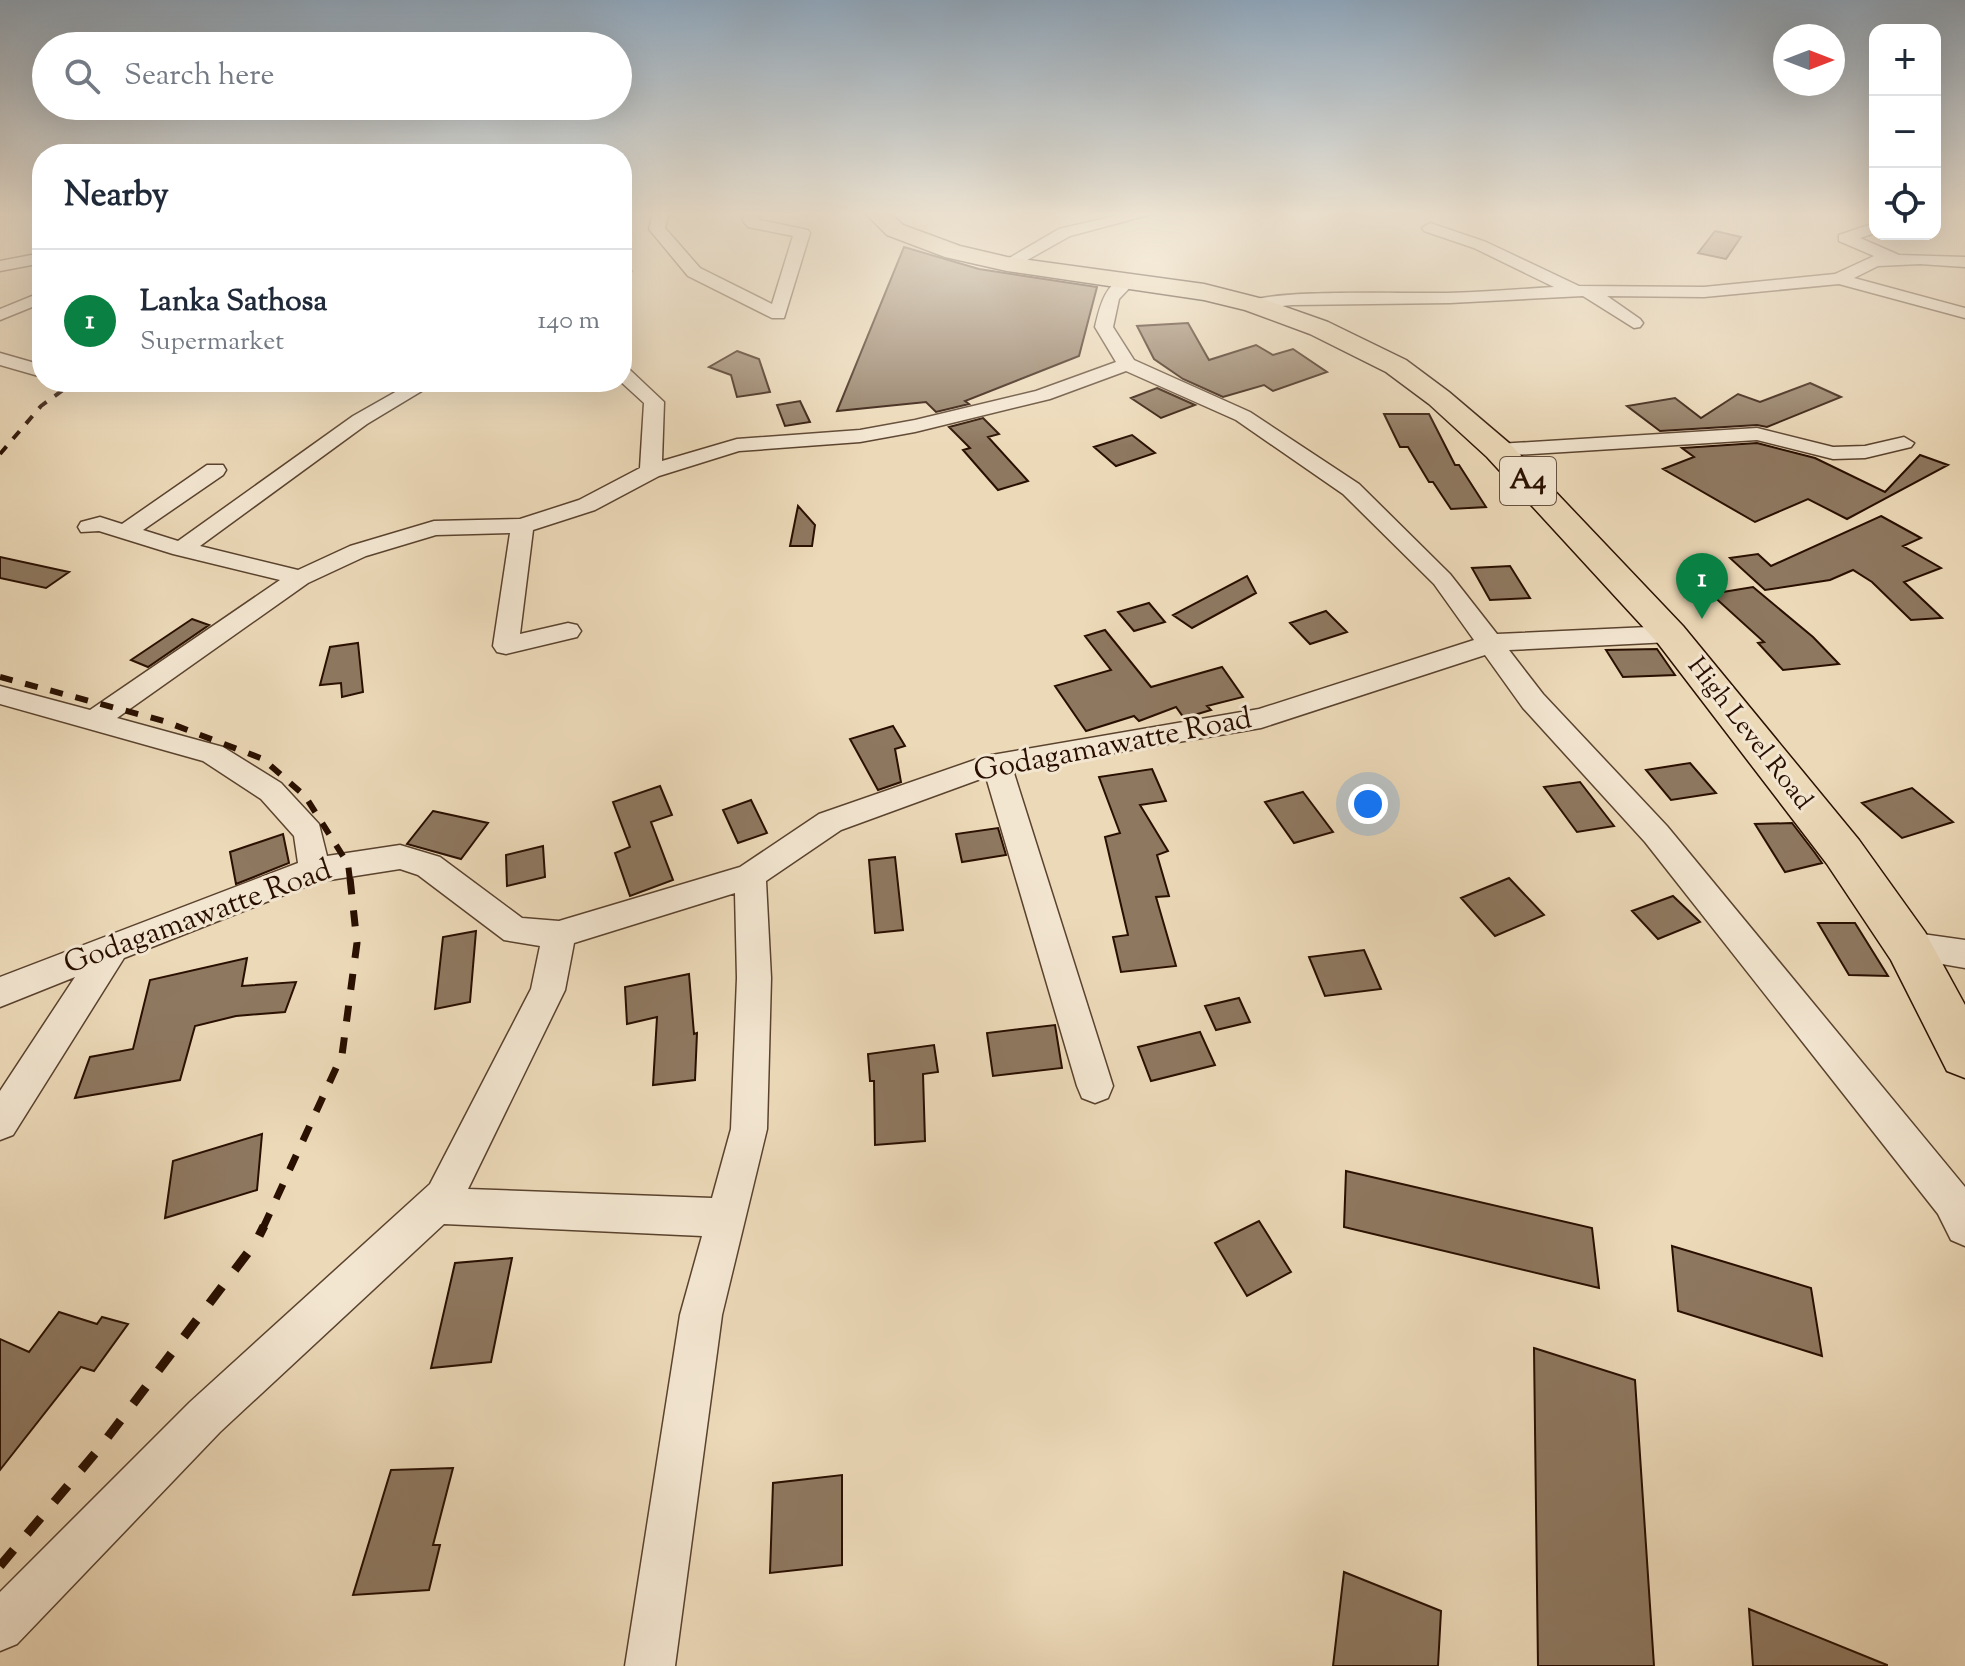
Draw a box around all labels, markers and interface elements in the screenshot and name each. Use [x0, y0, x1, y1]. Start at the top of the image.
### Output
north arrow [1773, 24, 1845, 96]
map controls [1869, 24, 1941, 240]
button: + [1869, 24, 1941, 96]
search box [32, 32, 632, 120]
icon: search [60, 54, 104, 98]
text: Search here [124, 55, 274, 98]
button: − [1869, 96, 1941, 168]
button: locate [1869, 168, 1941, 240]
text: Nearby [64, 172, 169, 221]
text: Lanka Sathosa [140, 281, 327, 324]
text: 1 [86, 303, 94, 340]
text: 140 m [537, 303, 600, 340]
text: Supermarket [140, 324, 284, 361]
road number: A4 [1500, 457, 1556, 505]
pin: 1 [1676, 553, 1728, 619]
street label: High Level Road [1678, 650, 1821, 818]
street label: Godagamawatte Road [970, 698, 1256, 794]
your location [1348, 784, 1388, 824]
street label: Godagamawatte Road [58, 850, 338, 986]

